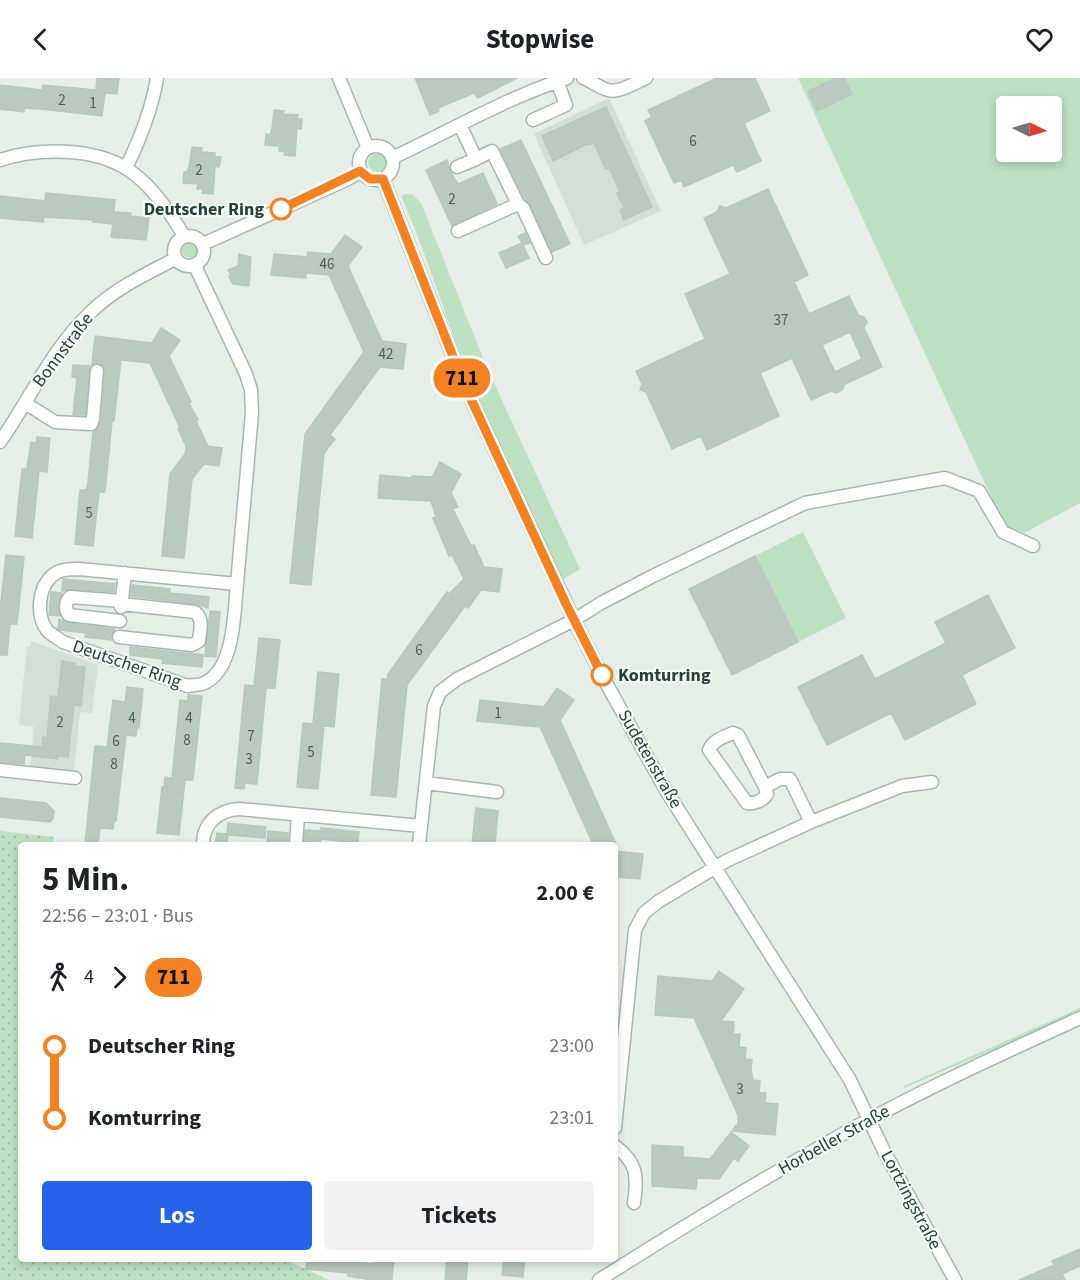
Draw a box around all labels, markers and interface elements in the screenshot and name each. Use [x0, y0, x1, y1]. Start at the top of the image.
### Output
text: Stopwise [486, 20, 594, 59]
icon: back [24, 23, 57, 56]
icon: heart [1023, 23, 1056, 56]
house number: 2 [58, 90, 66, 111]
house number: 1 [89, 93, 97, 114]
north arrow [996, 96, 1062, 162]
map controls [996, 96, 1062, 162]
house number: 6 [689, 131, 697, 152]
house number: 2 [195, 160, 203, 181]
house number: 2 [448, 189, 456, 210]
place label: Deutscher Ring [144, 197, 264, 222]
marker: Deutscher Ring [270, 198, 292, 220]
house number: 46 [320, 254, 334, 275]
street label: Bonnstraße [27, 307, 99, 392]
house number: 37 [774, 310, 788, 331]
house number: 42 [379, 344, 393, 365]
line badge: 711 [428, 358, 496, 398]
text: 711 [445, 363, 479, 393]
house number: 5 [85, 503, 93, 524]
street label: Deutscher Ring [69, 634, 185, 694]
house number: 6 [415, 640, 423, 661]
place label: Komturring [618, 663, 711, 688]
marker: Komturring [591, 664, 613, 686]
house number: 1 [494, 703, 502, 724]
street label: Sudetenstraße [612, 705, 688, 813]
house number: 4 [128, 708, 136, 729]
house number: 4 [185, 708, 193, 729]
house number: 2 [56, 712, 64, 733]
house number: 7 [247, 726, 255, 747]
house number: 8 [183, 730, 191, 751]
house number: 6 [112, 731, 120, 752]
house number: 5 [307, 742, 315, 763]
house number: 3 [245, 749, 253, 770]
house number: 8 [110, 754, 118, 775]
text: 5 Min. [42, 856, 129, 903]
text: 2.00 € [537, 877, 594, 909]
text: 22:56 – 23:01 · Bus [42, 902, 193, 930]
icon: walk [42, 961, 75, 994]
icon: forward [103, 961, 136, 994]
text: 711 [157, 962, 190, 992]
text: 4 [84, 963, 94, 991]
text: Deutscher Ring [88, 1030, 235, 1062]
text: 23:00 [549, 1032, 594, 1060]
house number: 3 [736, 1079, 744, 1100]
street label: Horbeller Straße [774, 1099, 894, 1181]
text: Komturring [88, 1102, 201, 1134]
text: 23:01 [549, 1104, 594, 1132]
street label: Lortzingstraße [874, 1146, 948, 1254]
button: Los [42, 1181, 312, 1250]
button: Tickets [324, 1181, 594, 1250]

